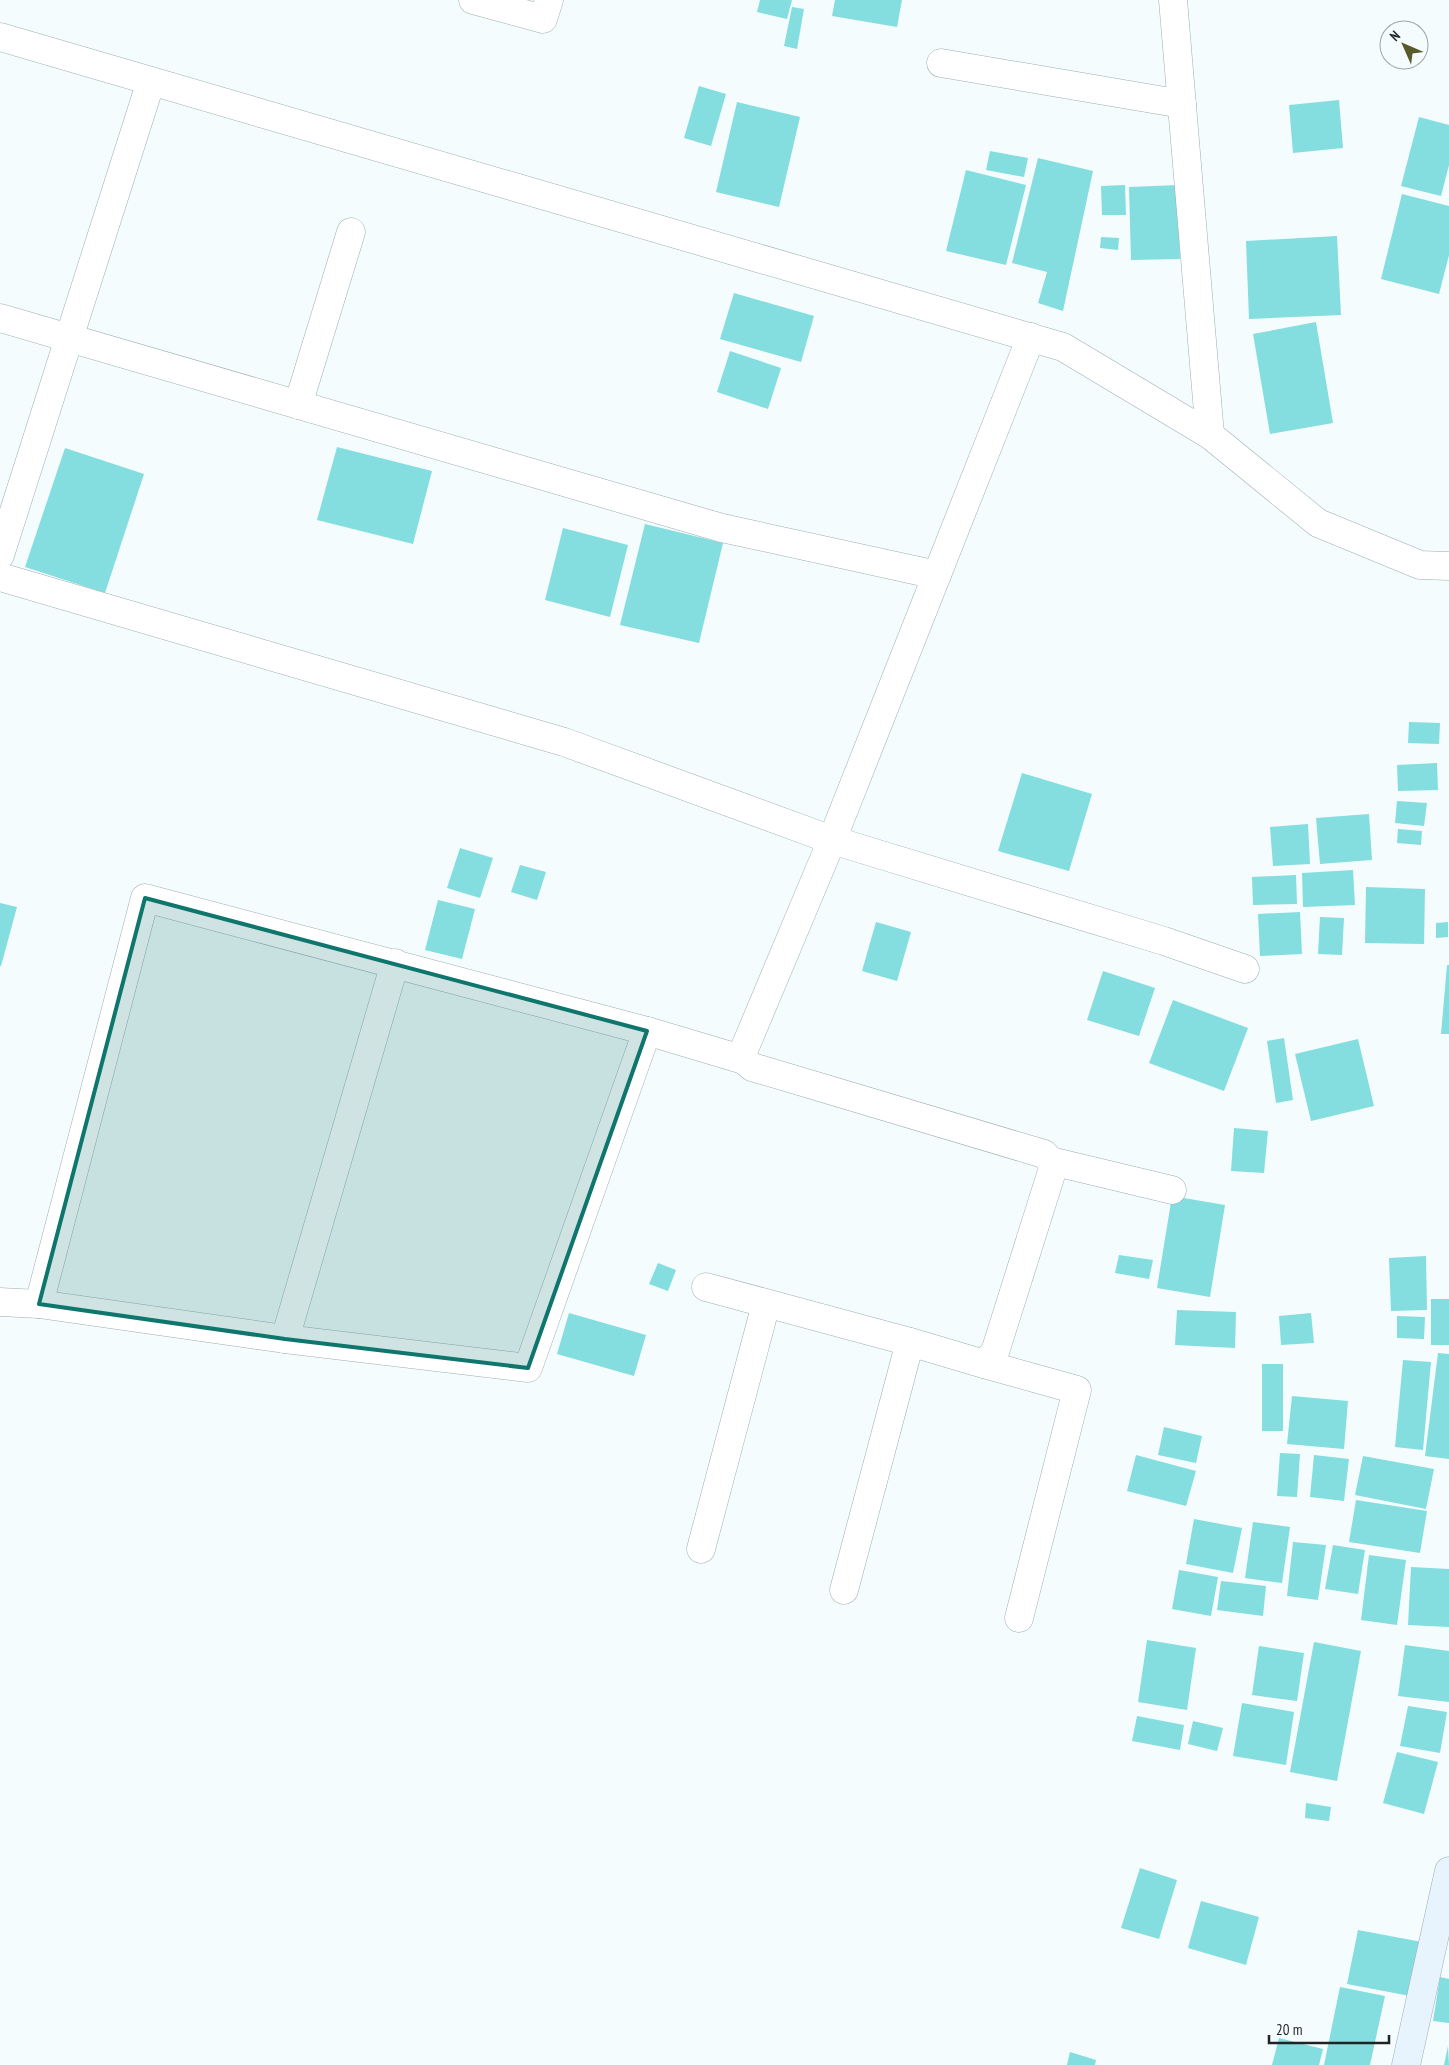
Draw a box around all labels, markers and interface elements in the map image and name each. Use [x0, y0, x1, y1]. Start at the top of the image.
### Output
north arrow [1379, 20, 1429, 70]
text: N [1386, 27, 1404, 45]
scale bar [1269, 2012, 1389, 2044]
text: 20 m [1276, 2020, 1302, 2039]

